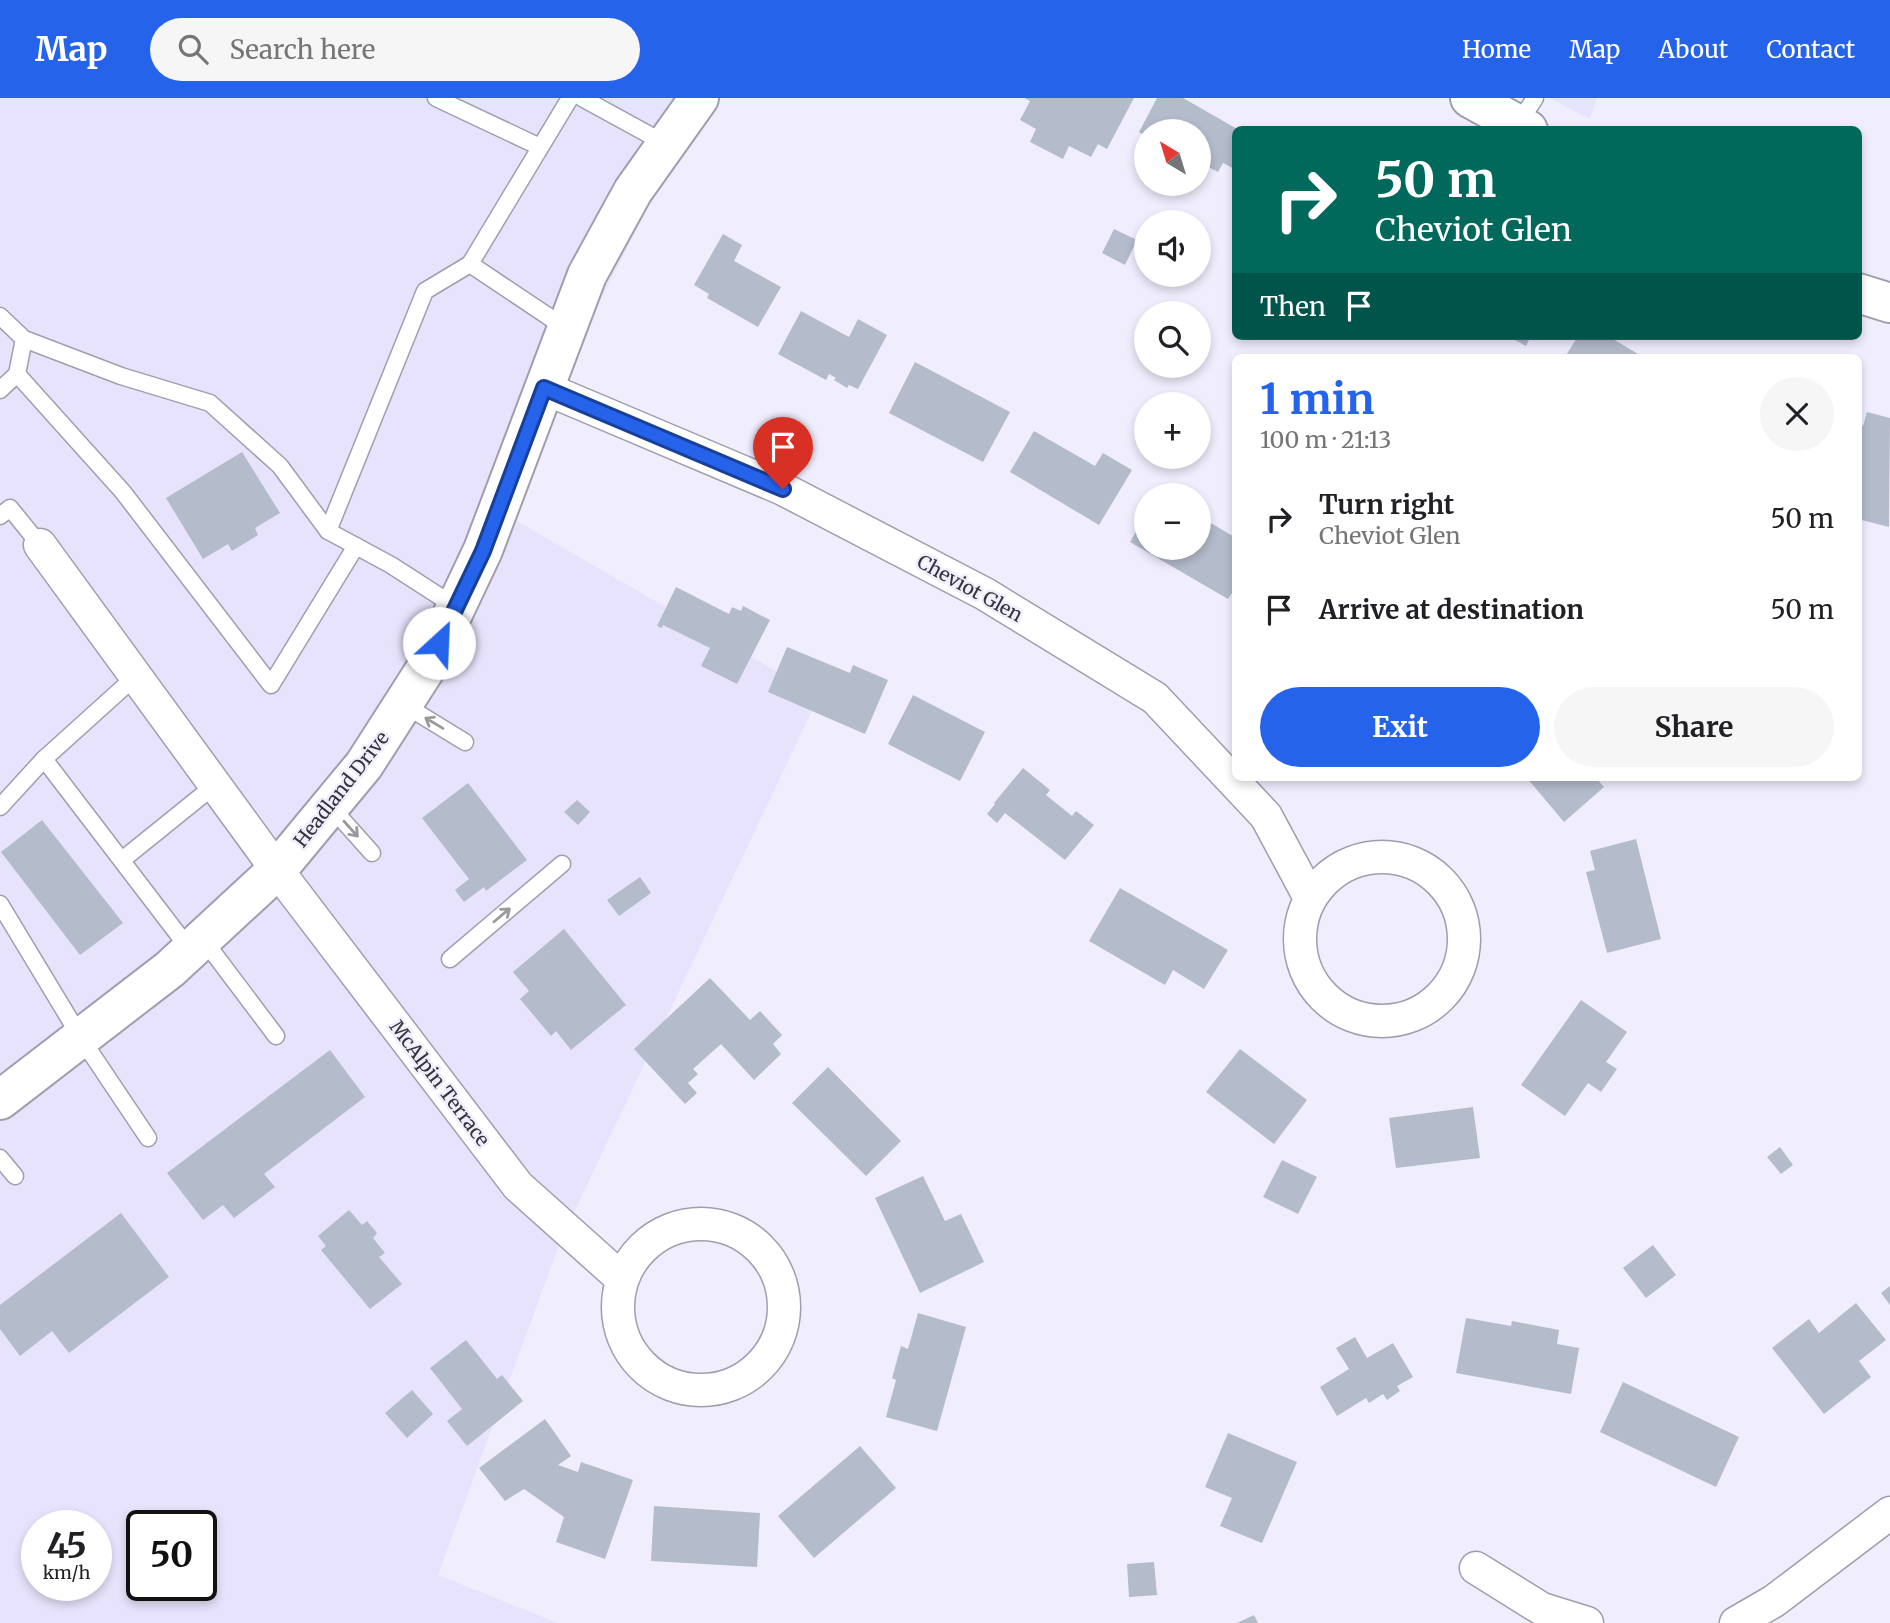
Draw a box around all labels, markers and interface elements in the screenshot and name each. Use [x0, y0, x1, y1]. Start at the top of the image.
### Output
search box [150, 18, 640, 81]
text: Map [35, 29, 108, 70]
icon: search [174, 30, 212, 68]
text: Search here [230, 33, 375, 66]
text: Home [1462, 34, 1531, 65]
text: Map [1569, 34, 1620, 65]
text: About [1658, 34, 1728, 65]
text: Contact [1766, 34, 1855, 65]
north arrow [1134, 119, 1211, 196]
map controls [1134, 119, 1211, 560]
text: 50 m [1375, 149, 1496, 210]
icon: right [1260, 154, 1351, 245]
button: sound [1134, 210, 1211, 287]
text: Cheviot Glen [1375, 210, 1572, 250]
icon: arrive [1340, 287, 1378, 325]
text: Then [1260, 290, 1326, 323]
button: search [1134, 301, 1211, 378]
text: 1 min [1260, 373, 1374, 425]
button: close [1760, 377, 1834, 451]
button: + [1134, 392, 1211, 469]
pin [753, 417, 813, 489]
text: 100 m · 21:13 [1260, 425, 1392, 454]
icon: arrive [764, 428, 802, 466]
button: − [1134, 483, 1211, 560]
text: Turn right [1319, 488, 1454, 521]
icon: right [1260, 500, 1298, 538]
text: 50 m [1770, 502, 1834, 535]
text: Cheviot Glen [1319, 521, 1461, 550]
street label: Cheviot Glen [913, 549, 1027, 627]
icon: arrive [1260, 591, 1298, 629]
text: Arrive at destination [1319, 593, 1584, 626]
text: 50 m [1770, 593, 1834, 626]
position arrow [402, 606, 476, 680]
button: Exit [1260, 687, 1540, 767]
button: Share [1554, 687, 1834, 767]
one-way arrow [425, 715, 444, 730]
street label: Headland Drive [288, 726, 394, 852]
one-way arrow [343, 820, 359, 838]
one-way arrow [492, 907, 510, 923]
street label: McAlpin Terrace [385, 1015, 495, 1151]
speed limit sign: 50 [126, 1510, 217, 1601]
text: 45 [46, 1524, 87, 1568]
text: km/h [43, 1561, 90, 1584]

